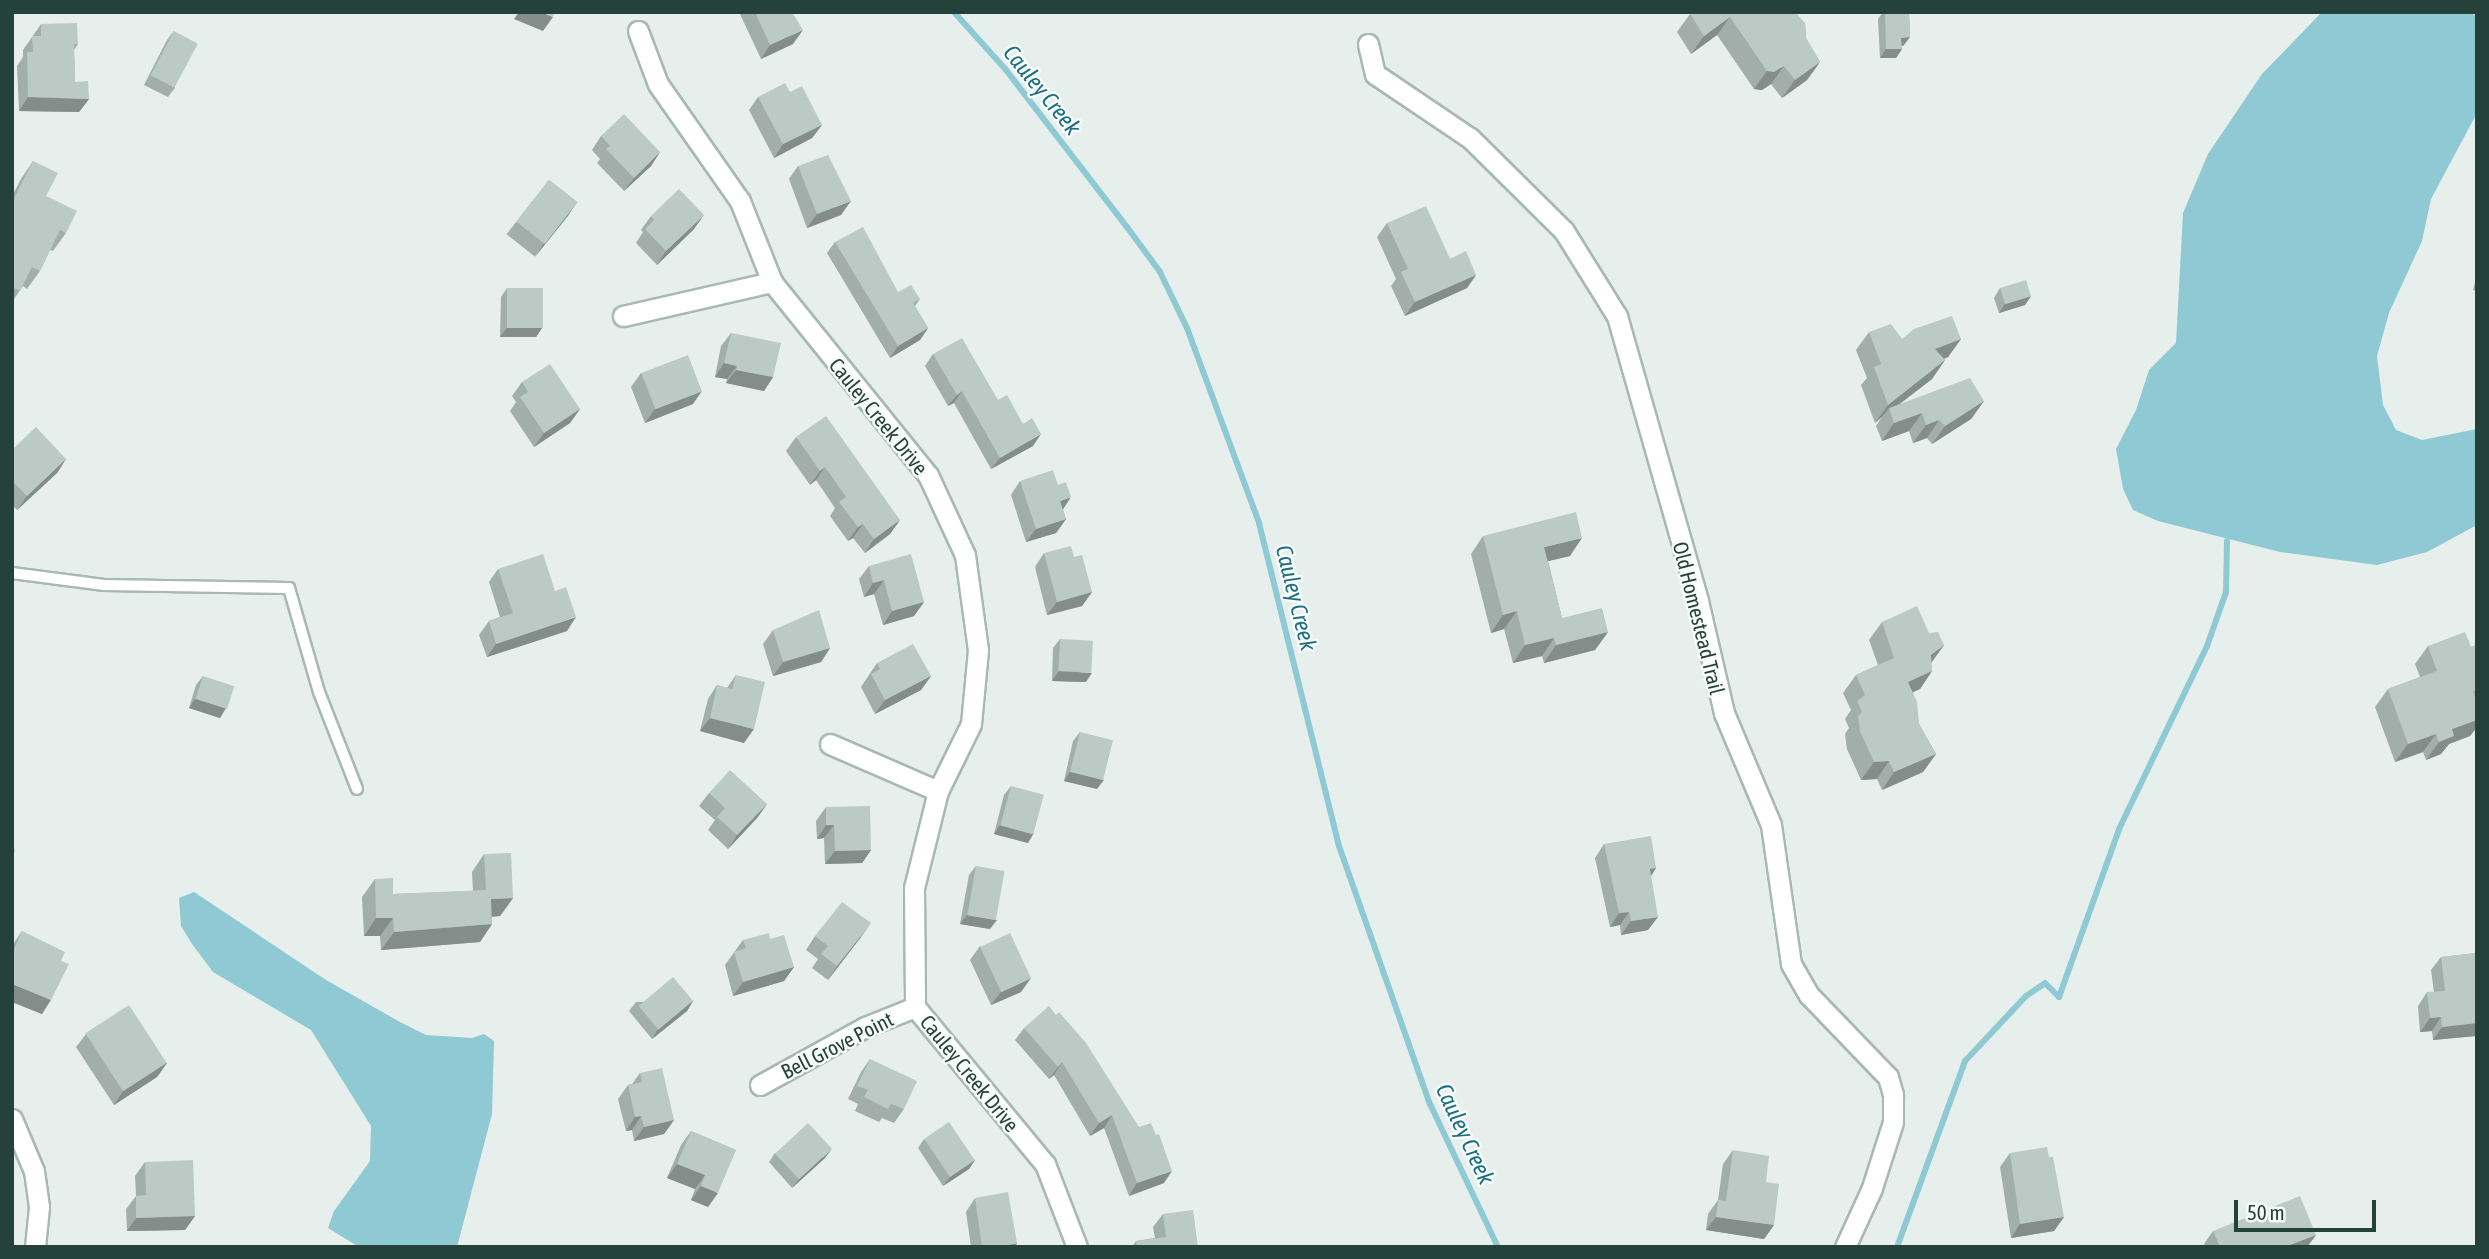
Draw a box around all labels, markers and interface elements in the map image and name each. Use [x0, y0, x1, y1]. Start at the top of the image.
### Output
water label: Cauley Creek [997, 39, 1087, 141]
street label: Cauley Creek Drive [824, 352, 934, 480]
street label: Old Homestead Trail [1668, 539, 1730, 697]
water label: Cauley Creek [1270, 542, 1322, 654]
street label: Bell Grove Point [777, 1006, 897, 1084]
street label: Cauley Creek Drive [915, 1009, 1025, 1137]
water label: Cauley Creek [1430, 1079, 1500, 1189]
scale bar [2237, 1186, 2379, 1230]
text: 50 m [2247, 1200, 2285, 1224]

